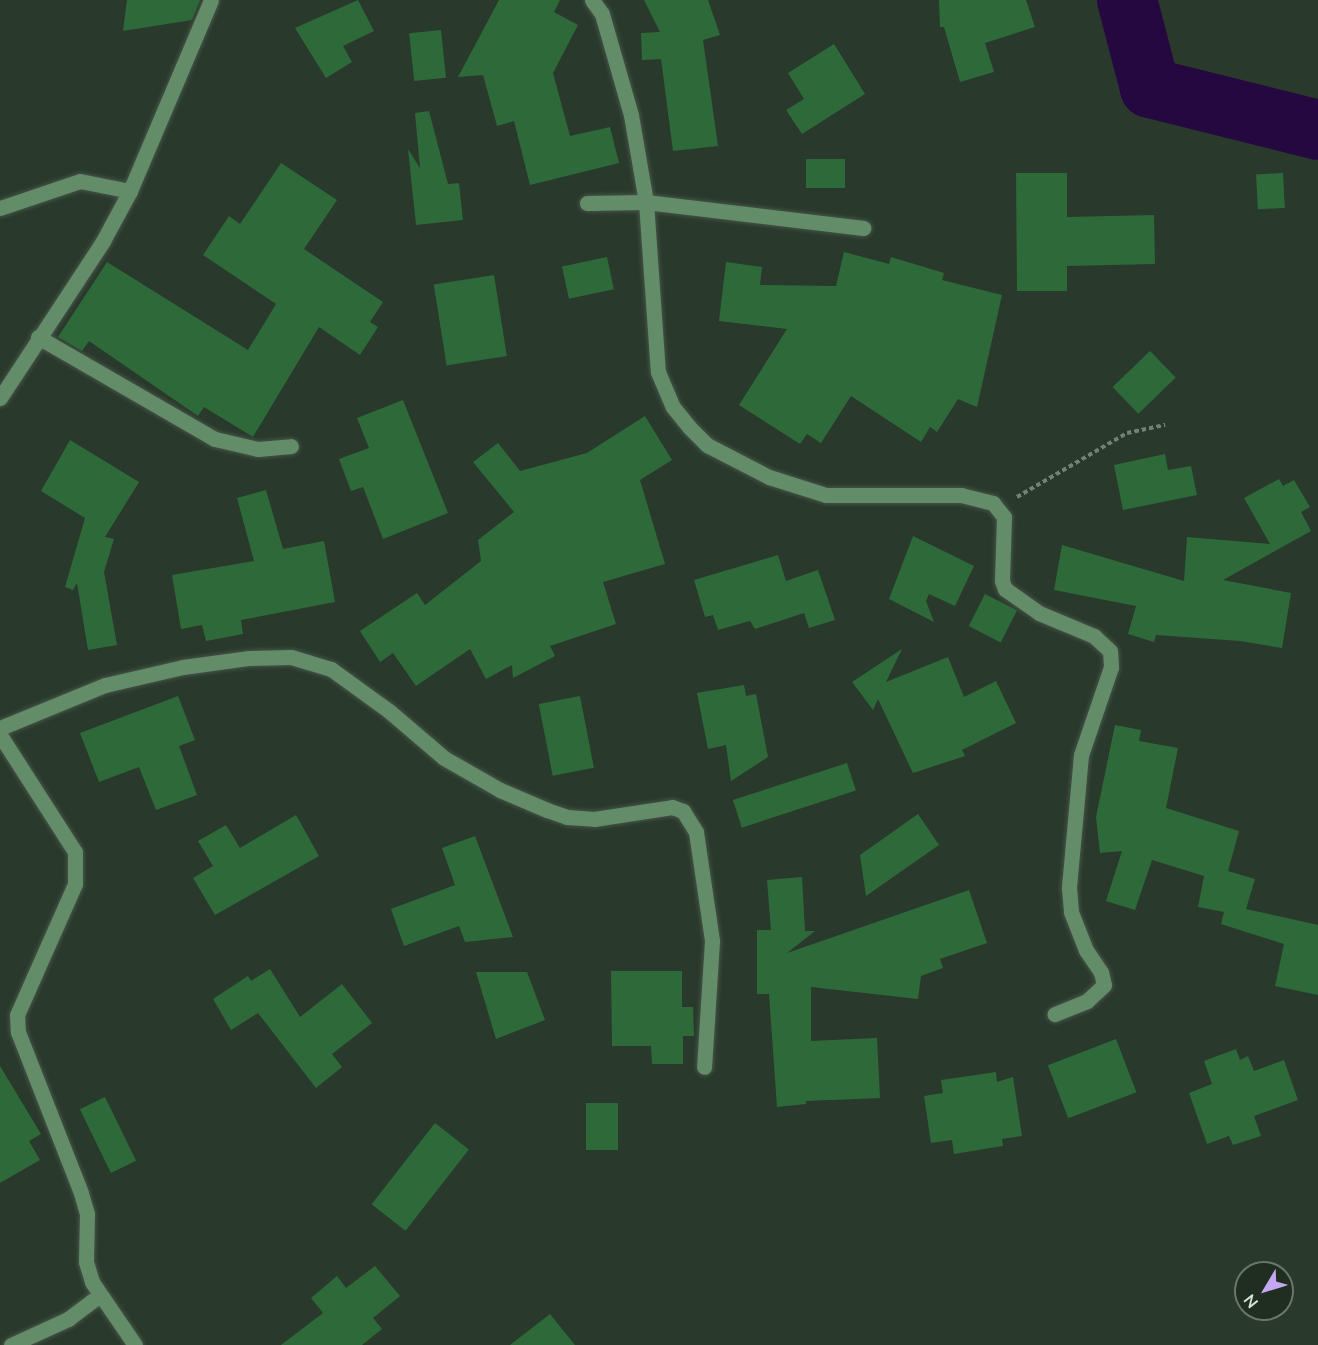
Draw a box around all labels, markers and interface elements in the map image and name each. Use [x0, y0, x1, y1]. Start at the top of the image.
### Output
north arrow [1234, 1261, 1294, 1321]
text: N [1239, 1289, 1264, 1312]

